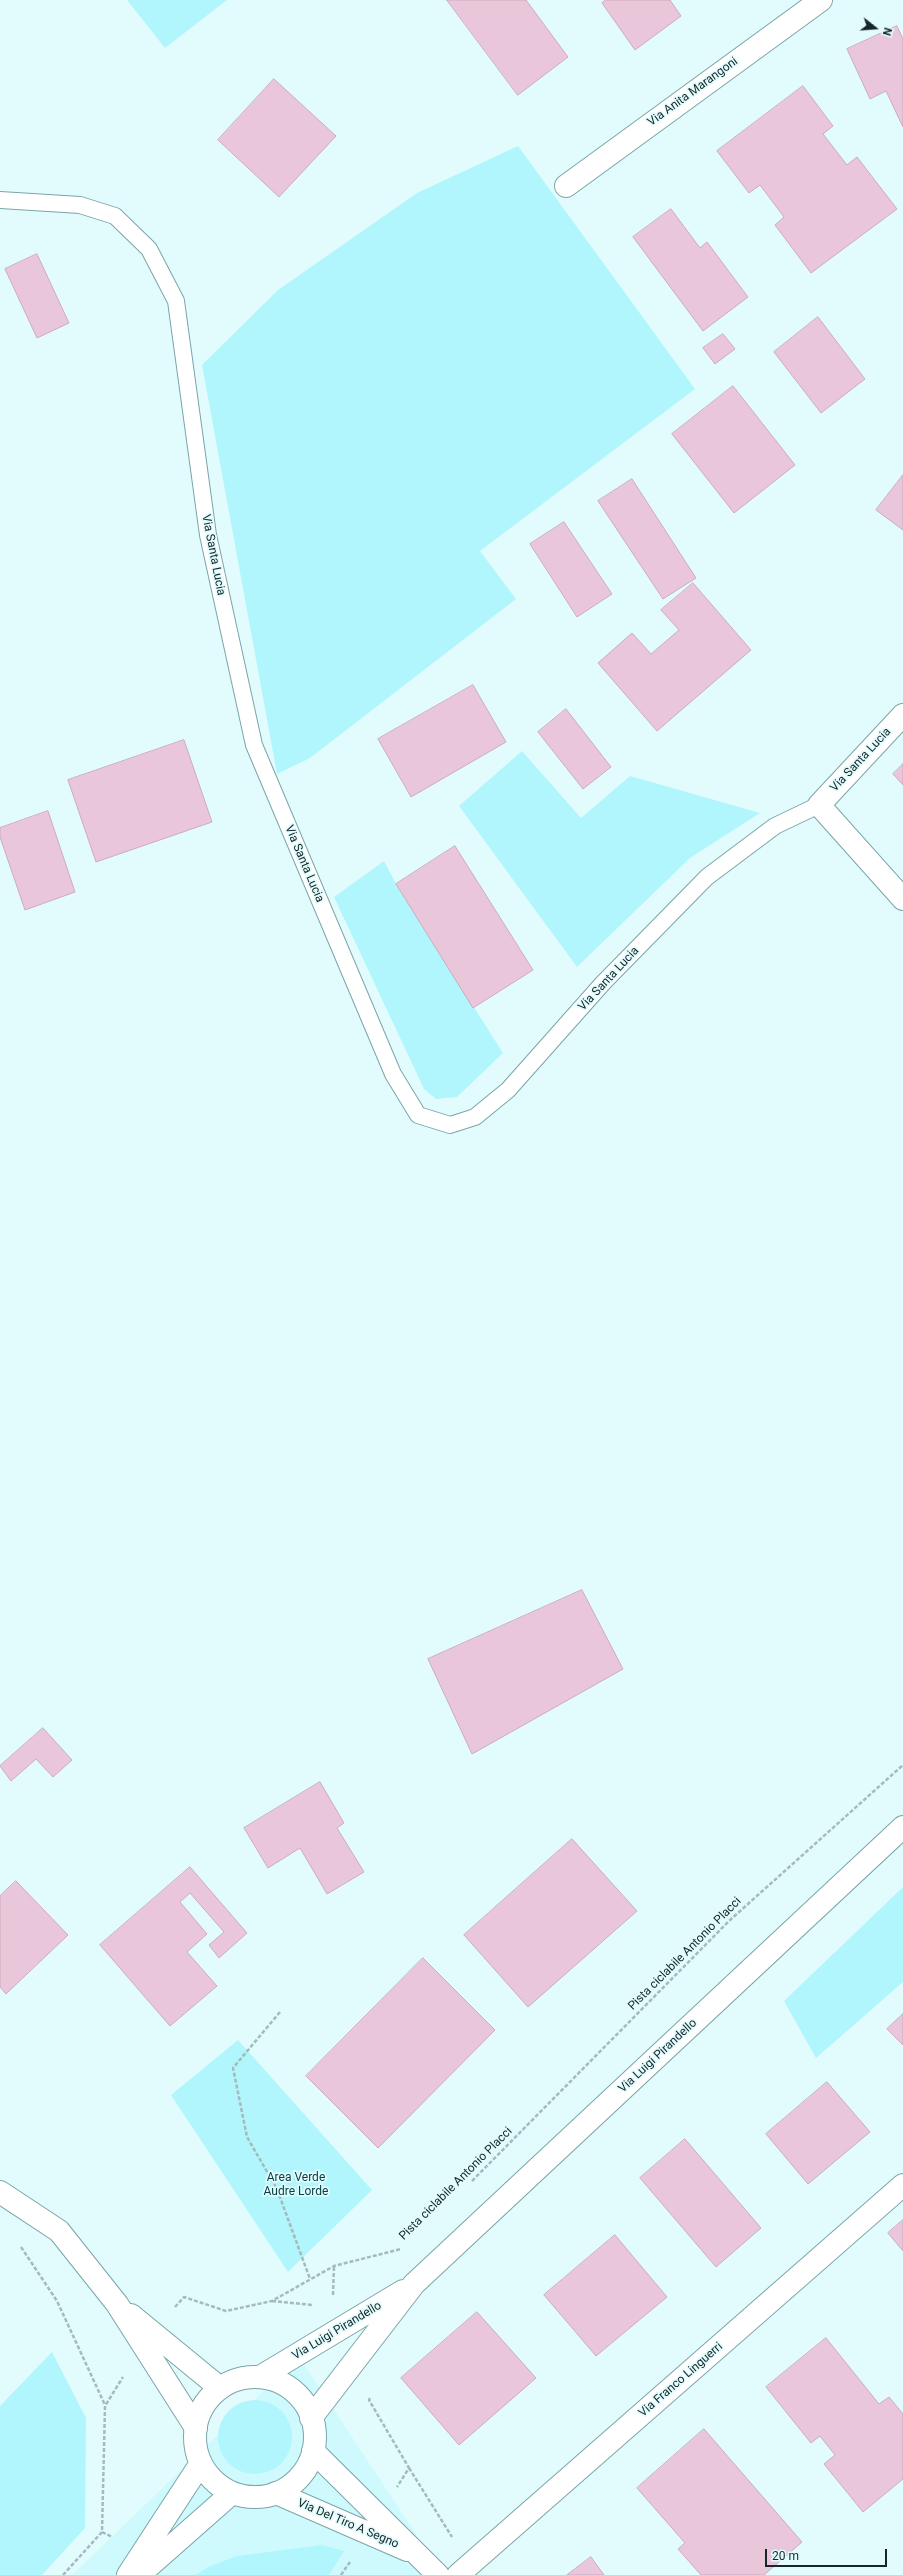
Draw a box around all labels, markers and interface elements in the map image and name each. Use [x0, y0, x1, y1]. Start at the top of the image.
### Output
north arrow [855, 8, 895, 48]
text: N [880, 26, 894, 37]
street label: Via Anita Marangoni [645, 54, 741, 130]
street label: Via Santa Lucia [198, 513, 228, 597]
street label: Via Santa Lucia [828, 725, 894, 795]
street label: Via Santa Lucia [281, 823, 327, 905]
street label: Via Santa Lucia [576, 944, 642, 1014]
street label: Pista ciclabile Antonio Placci [625, 1894, 745, 2014]
street label: Via Luigi Pirandello [616, 2016, 700, 2096]
street label: Pista ciclabile Antonio Placci [396, 2124, 516, 2244]
park label: Area Verde Audre Lorde [264, 2171, 328, 2199]
street label: Via Luigi Pirandello [290, 2299, 384, 2363]
street label: Via Franco Linguerri [636, 2340, 726, 2420]
street label: Via Del Tiro A Segno [295, 2496, 401, 2552]
scale bar [767, 2541, 889, 2567]
text: 20 m [772, 2549, 799, 2563]

